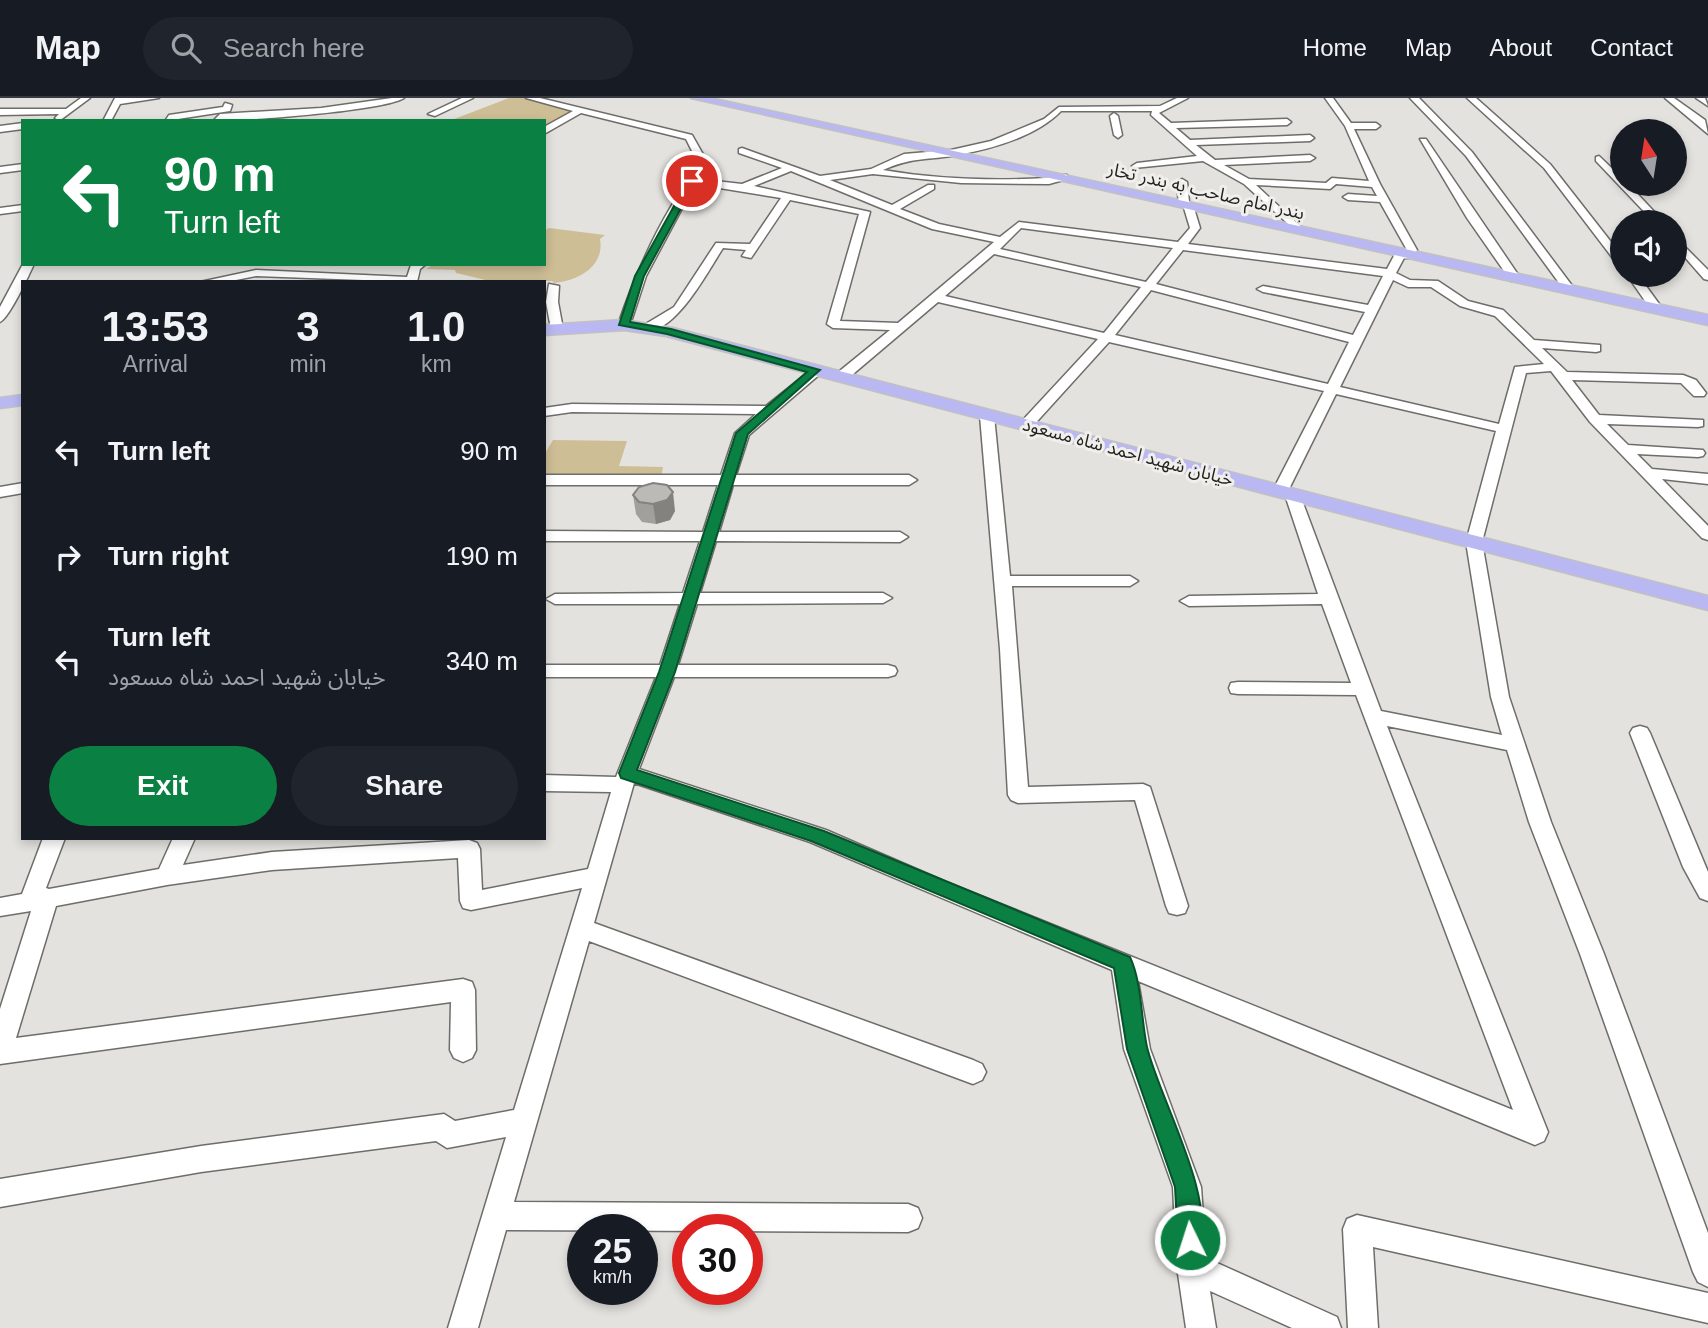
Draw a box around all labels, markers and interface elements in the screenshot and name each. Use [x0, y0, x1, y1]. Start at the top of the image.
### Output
search box [143, 17, 633, 80]
text: Map [35, 29, 101, 66]
icon: search [167, 29, 205, 67]
text: Search here [223, 33, 365, 63]
text: Home [1303, 34, 1367, 61]
text: Map [1405, 34, 1452, 61]
text: About [1490, 34, 1552, 61]
text: Contact [1590, 34, 1673, 61]
north arrow [1610, 119, 1687, 196]
map controls [1610, 119, 1687, 287]
icon: left [49, 147, 140, 238]
text: 90 m [164, 147, 276, 201]
pin [662, 151, 722, 211]
street label: بندر امام صاحب به بندر تخار [1104, 158, 1306, 227]
icon: arrive [673, 162, 711, 200]
text: Turn left [164, 204, 280, 240]
button: sound [1610, 210, 1687, 287]
text: 13:53 [102, 303, 209, 350]
text: 3 [296, 303, 320, 350]
text: 1.0 [407, 303, 465, 350]
text: Arrival [123, 351, 188, 377]
text: min [289, 351, 327, 377]
text: km [421, 351, 452, 377]
street label: خیابان شهید احمد شاه مسعود [1020, 414, 1235, 491]
icon: left [49, 433, 87, 471]
text: Turn left [108, 436, 210, 466]
text: 90 m [460, 436, 518, 466]
icon: right [49, 538, 87, 576]
text: Turn right [108, 541, 229, 571]
text: 190 m [446, 541, 518, 571]
text: Turn left [108, 622, 210, 652]
icon: left [49, 643, 87, 681]
text: 340 m [446, 646, 518, 676]
text: خیابان شهید احمد شاه مسعود [108, 664, 386, 690]
button: Exit [49, 746, 277, 826]
button: Share [291, 746, 518, 826]
position arrow [1153, 1203, 1227, 1277]
speed limit sign: 30 [672, 1214, 763, 1305]
text: 25 [593, 1231, 632, 1270]
text: km/h [593, 1267, 632, 1287]

